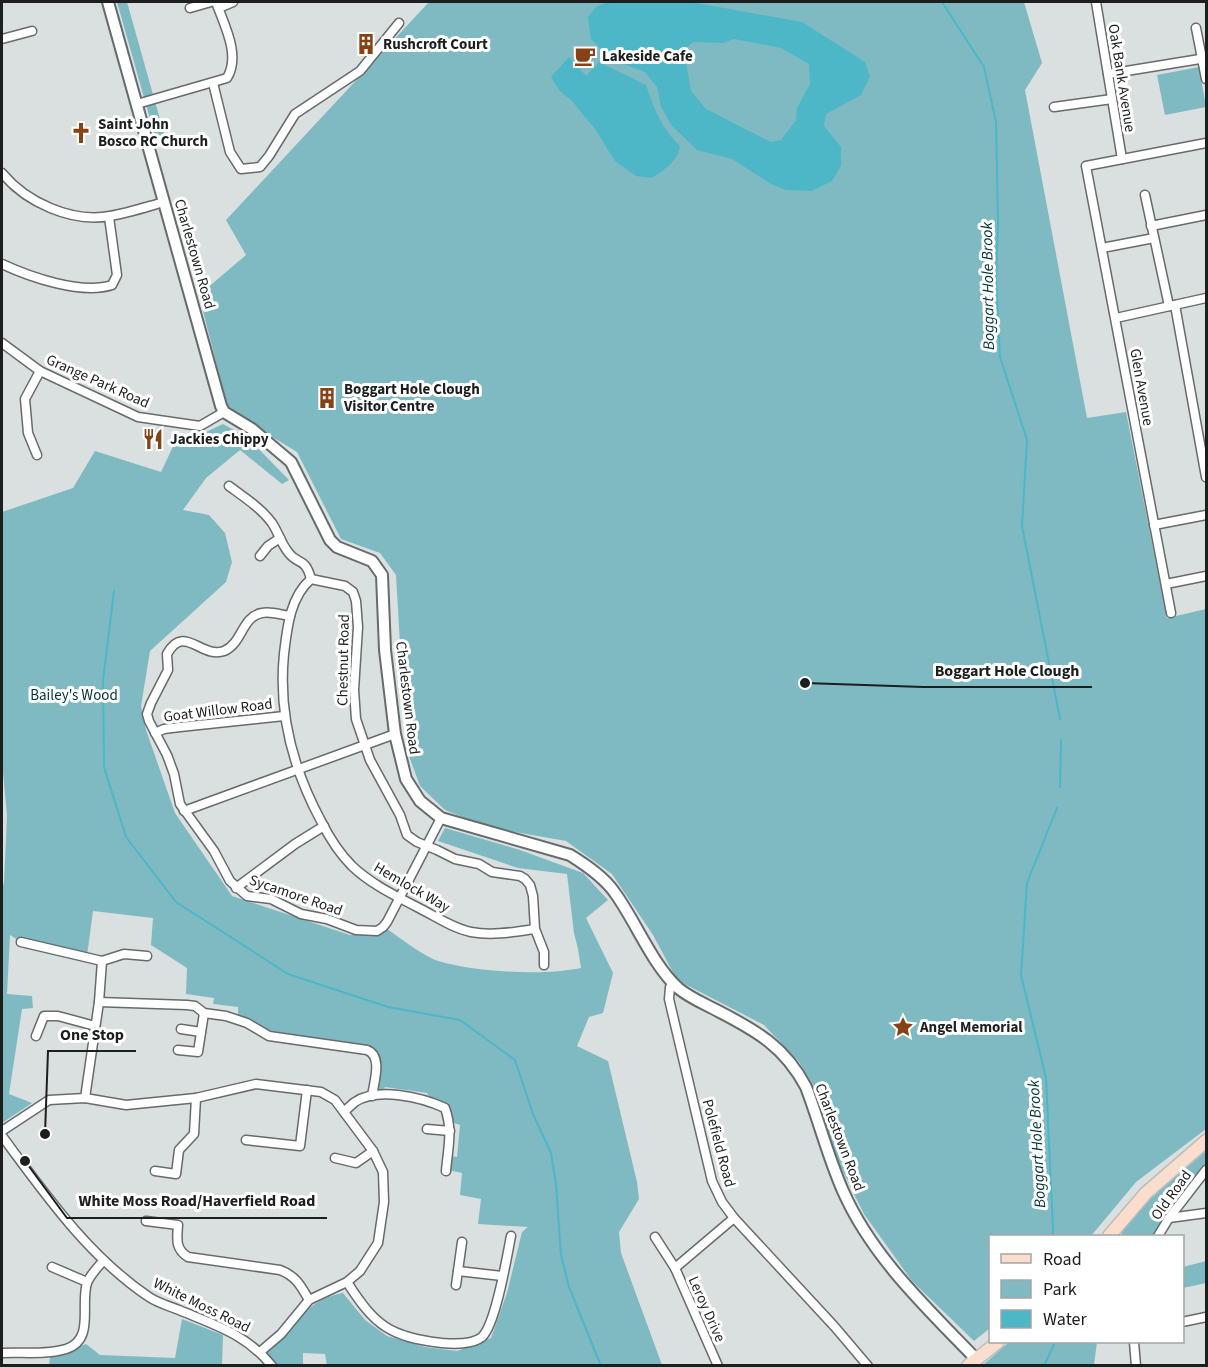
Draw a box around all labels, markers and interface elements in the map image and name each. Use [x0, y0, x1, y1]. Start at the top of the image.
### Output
street label: Oak Bank Avenue [1103, 23, 1140, 134]
building icon: Rushcroft Court [354, 32, 378, 56]
place label: Rushcroft Court [383, 34, 488, 55]
cafe icon: Lakeside Cafe [573, 44, 597, 68]
place label: Lakeside Cafe [602, 46, 693, 67]
place label: Saint John Bosco RC Church [98, 114, 208, 152]
church icon: Saint John Bosco RC Church [69, 121, 93, 145]
street label: Charlestown Road [169, 197, 220, 312]
water label: Boggart Hole Brook [976, 221, 1000, 350]
street label: Glen Avenue [1124, 347, 1159, 427]
street label: Grange Park Road [43, 349, 153, 414]
place label: Boggart Hole Clough Visitor Centre [343, 379, 480, 417]
building icon: Boggart Hole Clough Visitor Centre [315, 386, 339, 410]
restaurant icon: Jackies Chippy [141, 427, 165, 451]
place label: Jackies Chippy [170, 429, 269, 450]
street label: Chestnut Road [332, 614, 355, 706]
street label: Charlestown Road [390, 640, 425, 756]
callout: Boggart Hole Clough [923, 653, 1092, 687]
text: Boggart Hole Clough [935, 660, 1079, 682]
park label: Bailey's Wood [30, 685, 118, 706]
street label: Goat Willow Road [162, 693, 274, 728]
street label: Hemlock Way [370, 857, 454, 918]
street label: Sycamore Road [246, 870, 345, 921]
place icon: Angel Memorial [891, 1015, 915, 1039]
callout: One Stop [48, 1017, 136, 1051]
place label: Angel Memorial [919, 1017, 1023, 1038]
text: One Stop [60, 1024, 124, 1046]
water label: Boggart Hole Brook [1023, 1079, 1051, 1209]
street label: Charlestown Road [809, 1080, 870, 1194]
street label: Polefield Road [697, 1097, 740, 1189]
street label: Old Road [1146, 1166, 1197, 1225]
callout: White Moss Road/Haverfield Road [67, 1184, 327, 1218]
text: White Moss Road/Haverfield Road [79, 1190, 315, 1212]
legend [989, 1235, 1184, 1343]
text: Road [1043, 1247, 1082, 1272]
street label: White Moss Road [150, 1273, 254, 1338]
street label: Leroy Drive [683, 1273, 730, 1346]
text: Park [1043, 1277, 1077, 1302]
text: Water [1043, 1307, 1087, 1332]

